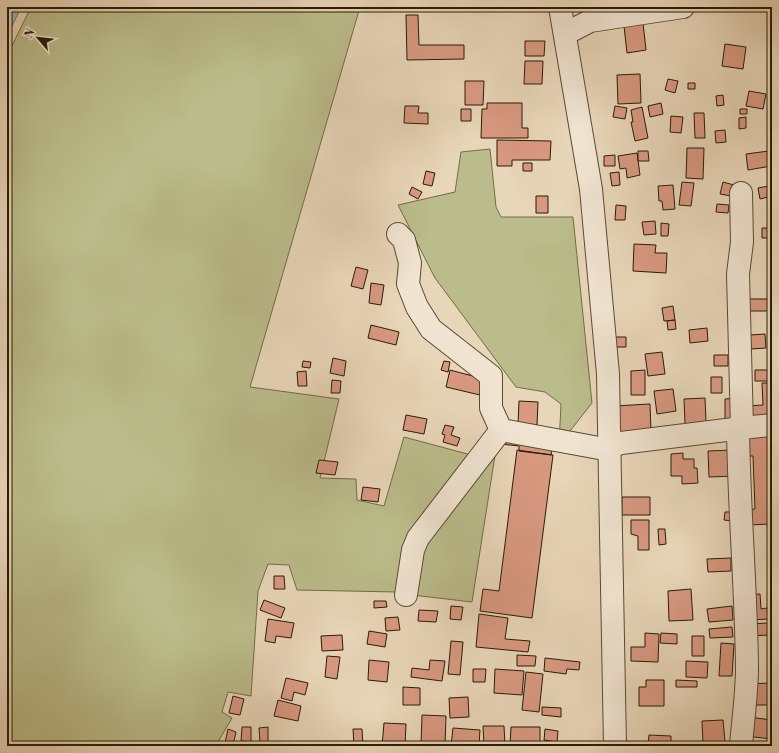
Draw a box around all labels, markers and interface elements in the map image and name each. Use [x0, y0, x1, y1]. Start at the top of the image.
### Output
north arrow [18, 18, 58, 58]
text: N [22, 26, 38, 41]

